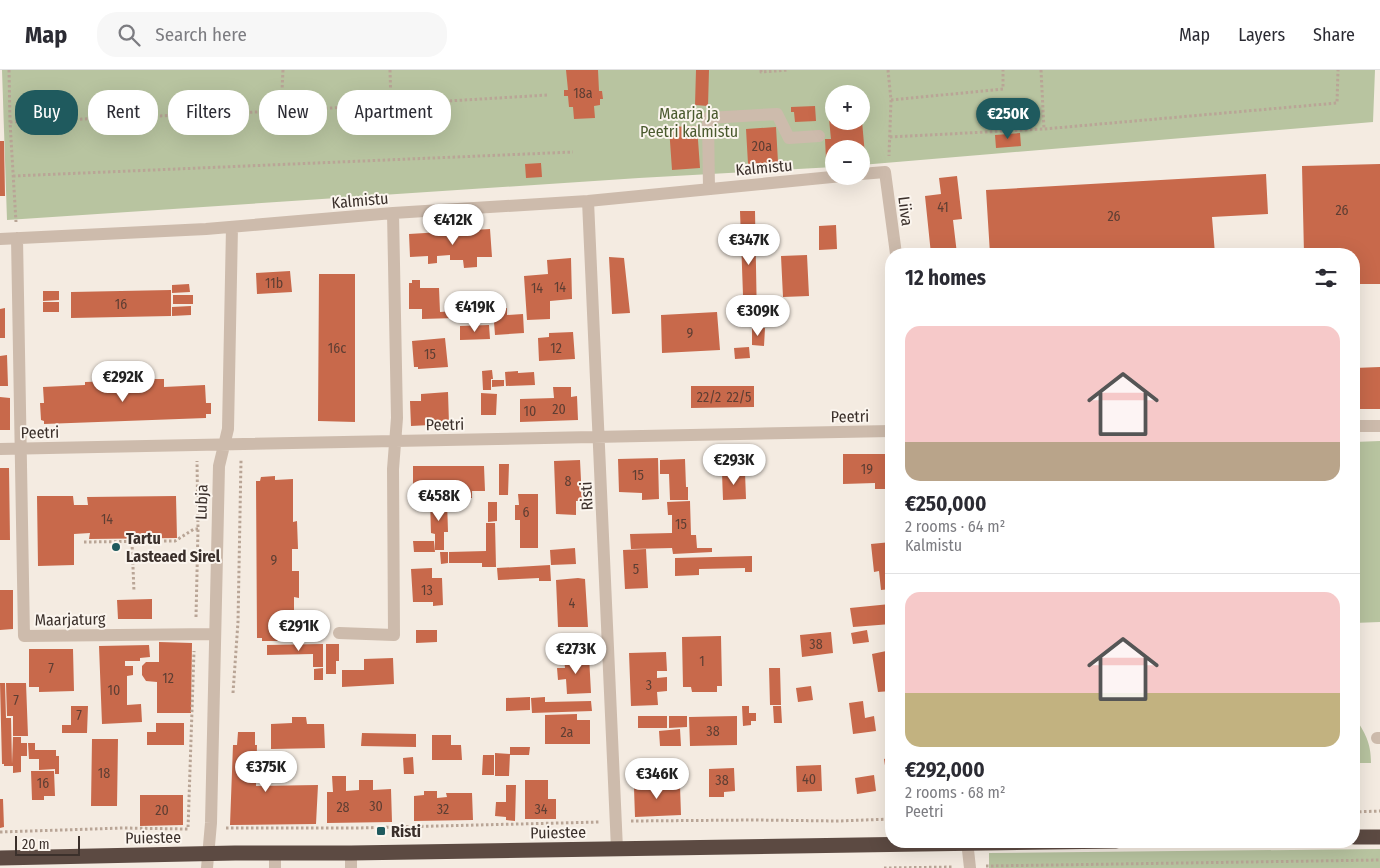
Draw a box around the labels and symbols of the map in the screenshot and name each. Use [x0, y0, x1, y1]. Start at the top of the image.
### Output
house number: 18a [573, 85, 593, 102]
pin: €250K [973, 98, 1043, 140]
park label: Maarja ja Peetri kalmistu [640, 104, 738, 141]
house number: 20a [752, 138, 772, 155]
street label: Kalmistu [735, 156, 793, 179]
street label: Kalmistu [331, 189, 389, 212]
street label: Liiva [894, 195, 917, 227]
house number: 41 [937, 199, 949, 216]
house number: 26 [1335, 202, 1349, 219]
pin: €412K [418, 204, 488, 246]
house number: 26 [1107, 208, 1121, 225]
pin: €347K [714, 224, 784, 266]
house number: 11b [265, 275, 283, 292]
house number: 14 [554, 279, 566, 296]
house number: 14 [531, 280, 543, 297]
pin: €419K [440, 290, 510, 333]
pin: €309K [723, 294, 793, 337]
house number: 16 [115, 296, 127, 313]
house number: 9 [687, 325, 694, 342]
house number: 16c [328, 340, 346, 357]
house number: 12 [550, 340, 562, 357]
house number: 15 [424, 346, 436, 363]
pin: €292K [88, 360, 158, 403]
house number: 22/2 [697, 389, 721, 406]
house number: 22/5 [726, 389, 752, 406]
house number: 20 [552, 401, 566, 418]
house number: 10 [524, 403, 536, 420]
street label: Peetri [831, 407, 869, 426]
street label: Peetri [426, 415, 464, 434]
street label: Peetri [21, 423, 59, 442]
pin: €293K [699, 444, 769, 486]
house number: 19 [861, 461, 873, 478]
house number: 15 [632, 467, 644, 484]
house number: 8 [565, 473, 572, 490]
pin: €458K [404, 480, 474, 522]
street label: Risti [576, 481, 597, 511]
street label: Lubja [191, 484, 212, 520]
house number: 6 [523, 504, 530, 521]
house number: 14 [101, 511, 113, 528]
house number: 15 [675, 516, 687, 533]
place label: Tartu Lasteaed Sirel [126, 529, 221, 566]
marker: Tartu Lasteaed Sirel [110, 541, 122, 553]
house number: 9 [271, 552, 278, 569]
house number: 5 [633, 561, 639, 578]
house number: 13 [421, 582, 433, 599]
house number: 4 [569, 595, 576, 612]
street label: Maarjaturg [34, 609, 106, 630]
pin: €291K [264, 610, 334, 652]
pin: €273K [541, 632, 611, 675]
house number: 38 [809, 636, 823, 653]
house number: 1 [699, 653, 705, 670]
house number: 7 [48, 660, 54, 677]
house number: 12 [162, 670, 174, 687]
house number: 3 [646, 677, 652, 694]
house number: 10 [108, 682, 120, 699]
house number: 7 [13, 692, 19, 709]
house number: 7 [76, 707, 82, 724]
house number: 38 [706, 723, 720, 740]
house number: 2a [561, 724, 574, 741]
pin: €375K [231, 750, 301, 793]
pin: €346K [622, 758, 692, 800]
house number: 18 [98, 765, 110, 782]
house number: 40 [802, 771, 816, 788]
house number: 38 [715, 772, 729, 789]
house number: 16 [37, 775, 49, 792]
house number: 30 [369, 798, 383, 815]
house number: 28 [336, 799, 350, 816]
house number: 32 [437, 801, 449, 818]
house number: 34 [534, 801, 548, 818]
house number: 20 [155, 802, 169, 819]
place label: Risti [391, 822, 421, 841]
street label: Puiestee [530, 823, 586, 842]
marker: Risti [375, 825, 387, 837]
street label: Puiestee [125, 828, 181, 847]
scale bar [15, 833, 80, 856]

